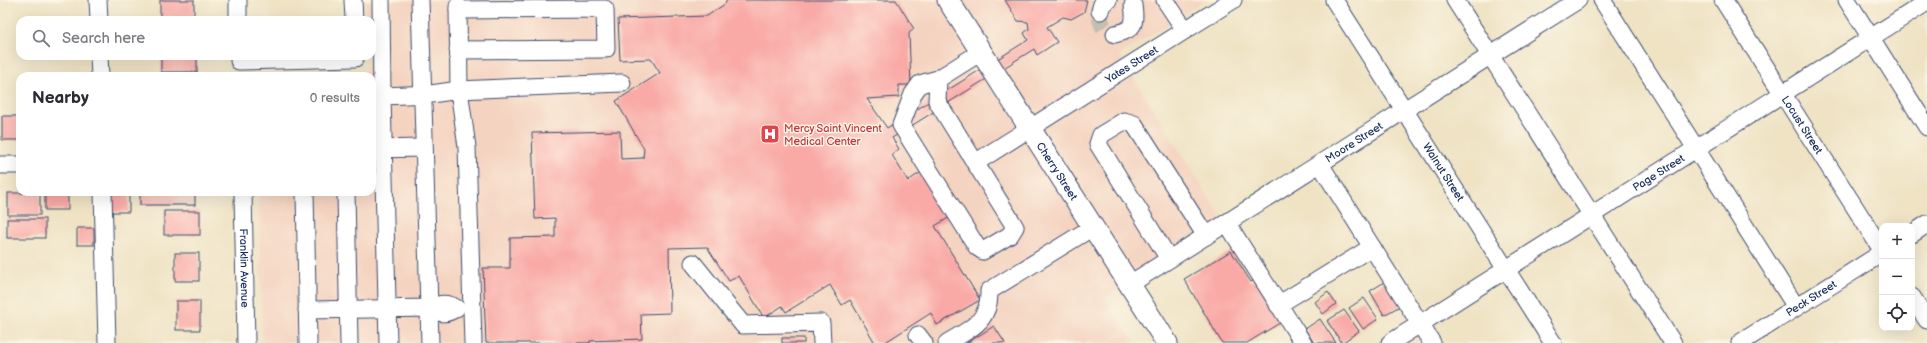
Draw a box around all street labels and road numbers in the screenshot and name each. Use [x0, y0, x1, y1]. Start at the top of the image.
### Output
street label: Yates Street [1102, 43, 1161, 87]
street label: Locust Street [1779, 94, 1826, 157]
street label: Moore Street [1323, 119, 1386, 166]
street label: Cherry Street [1034, 140, 1080, 203]
street label: Walnut Street [1420, 141, 1467, 204]
street label: Page Street [1630, 151, 1687, 194]
street label: Franklin Avenue [237, 228, 251, 308]
street label: Peck Street [1784, 277, 1839, 319]

